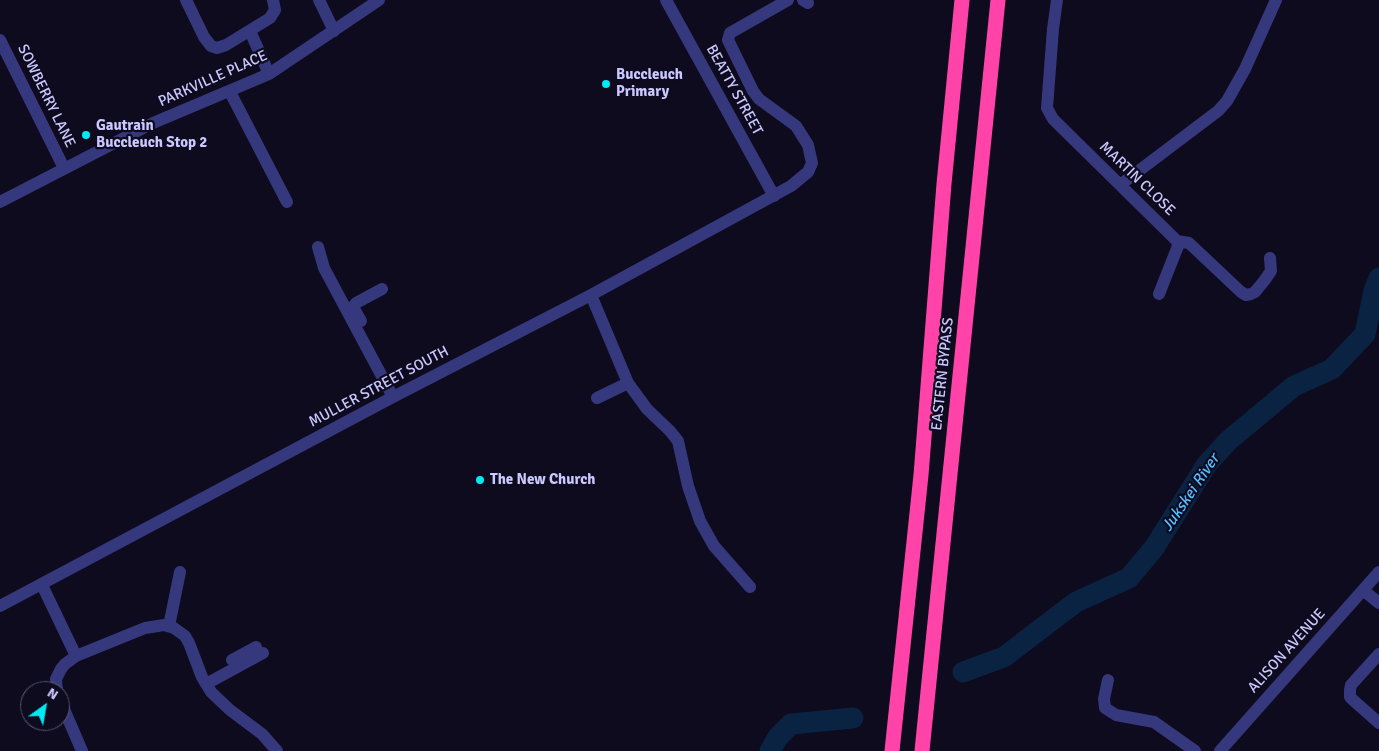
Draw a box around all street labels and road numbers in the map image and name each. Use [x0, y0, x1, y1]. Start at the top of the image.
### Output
street label: SOWBERRY LANE [13, 42, 79, 150]
street label: BEATTY STREET [702, 42, 766, 138]
street label: PARKVILLE PLACE [156, 47, 270, 111]
street label: MARTIN CLOSE [1095, 138, 1179, 220]
street label: EASTERN BYPASS [928, 317, 958, 431]
street label: MULLER STREET SOUTH [306, 342, 452, 432]
street label: ALISON AVENUE [1244, 605, 1330, 697]

